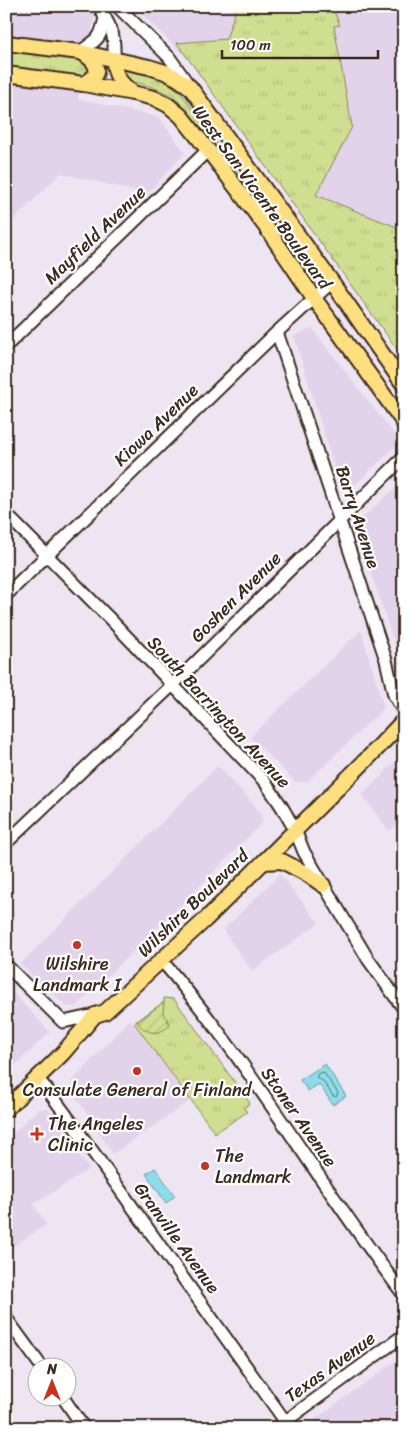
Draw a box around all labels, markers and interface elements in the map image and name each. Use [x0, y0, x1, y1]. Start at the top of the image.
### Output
scale bar [222, 28, 379, 60]
text: 100 m [230, 32, 271, 58]
street label: West San Vicente Boulevard [184, 98, 341, 297]
street label: Mayfield Avenue [36, 178, 154, 292]
street label: Kiowa Avenue [106, 376, 206, 474]
street label: Barry Avenue [326, 461, 390, 573]
street label: Goshen Avenue [183, 544, 289, 650]
street label: South Barrington Avenue [139, 628, 299, 796]
street label: Wilshire Boulevard [130, 840, 258, 965]
marker: Wilshire Landmark I [71, 939, 83, 951]
place label: Wilshire Landmark I [33, 948, 123, 1001]
street label: Stoner Avenue [252, 1060, 346, 1174]
marker: Consulate General of Finland [131, 1065, 143, 1077]
place label: Consulate General of Finland [23, 1074, 253, 1106]
place label: The Angeles Clinic [48, 1108, 144, 1161]
marker: The Angeles Clinic [30, 1127, 44, 1141]
place label: The Landmark [215, 1140, 292, 1193]
marker: The Landmark [199, 1160, 211, 1172]
street label: Granville Avenue [125, 1175, 229, 1301]
street label: Texas Avenue [278, 1323, 382, 1411]
north arrow [28, 1356, 78, 1406]
text: N [46, 1357, 57, 1382]

